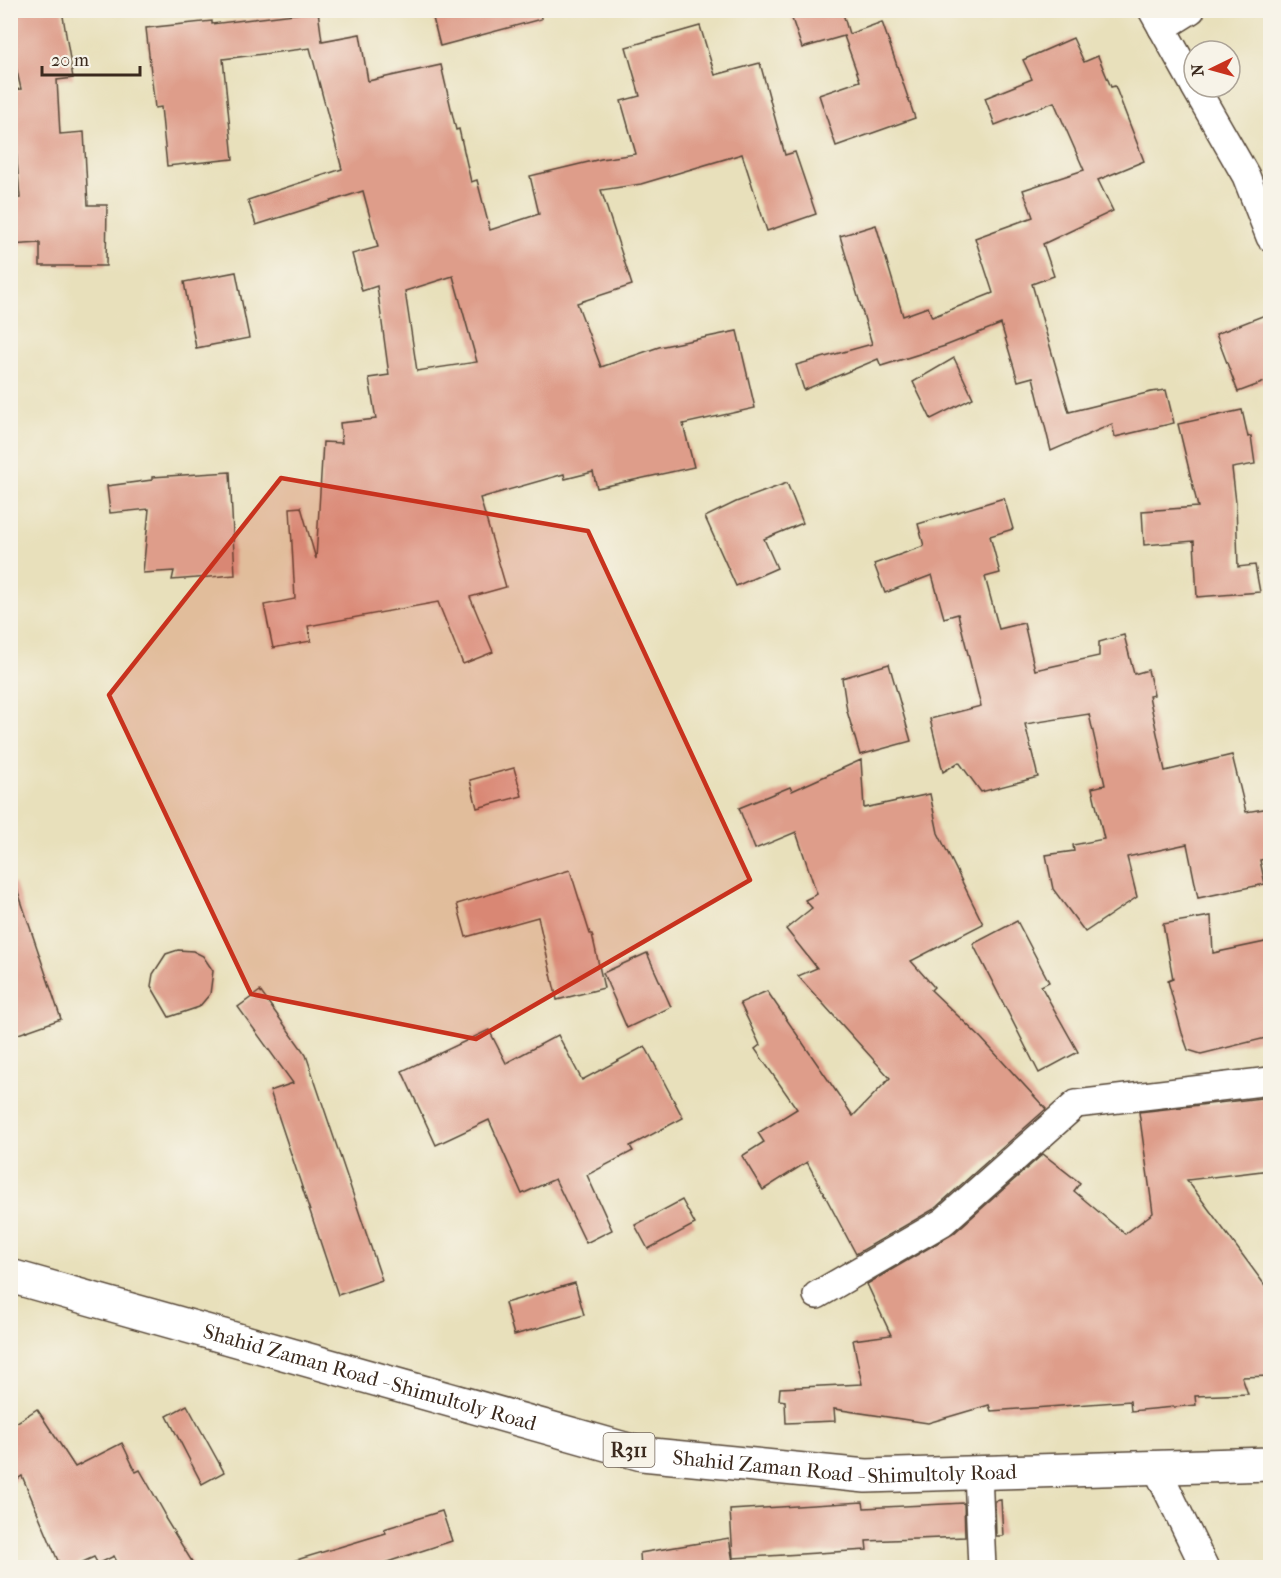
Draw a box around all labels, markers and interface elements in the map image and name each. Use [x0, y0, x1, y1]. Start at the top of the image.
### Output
scale bar [42, 39, 140, 77]
north arrow [1182, 39, 1242, 99]
text: 20 m [51, 50, 89, 71]
text: N [1187, 63, 1208, 77]
street label: Shahid Zaman Road - Shimultoly Road [201, 1319, 540, 1436]
road number: R311 [604, 1433, 654, 1467]
street label: Shahid Zaman Road - Shimultoly Road [672, 1445, 1018, 1488]

